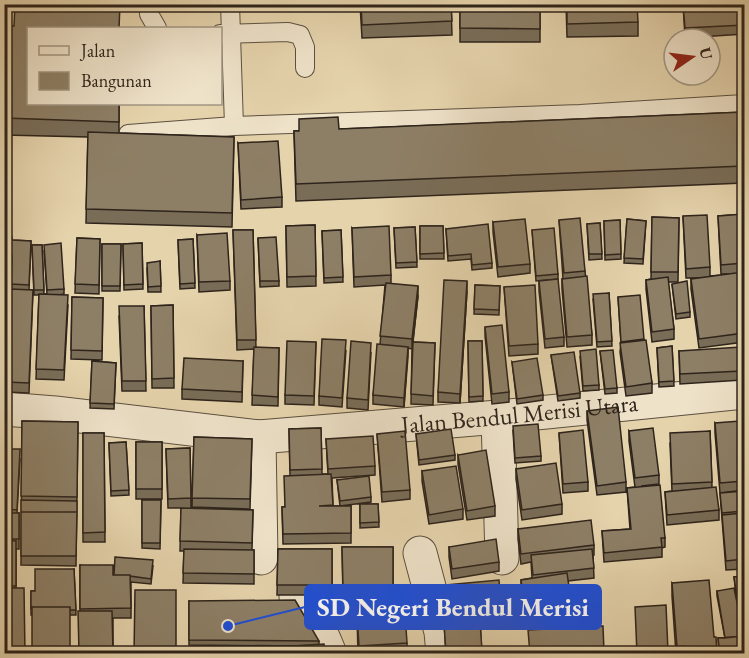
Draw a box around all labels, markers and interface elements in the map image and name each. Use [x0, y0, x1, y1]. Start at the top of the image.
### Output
legend [27, 27, 222, 105]
north arrow [662, 27, 722, 87]
text: Jalan [79, 39, 116, 62]
text: U [694, 45, 718, 62]
text: Bangunan [81, 69, 152, 92]
street label: Jalan Bendul Merisi Utara [398, 387, 640, 440]
callout: SD Negeri Bendul Merisi [305, 585, 601, 629]
text: SD Negeri Bendul Merisi [317, 590, 589, 624]

